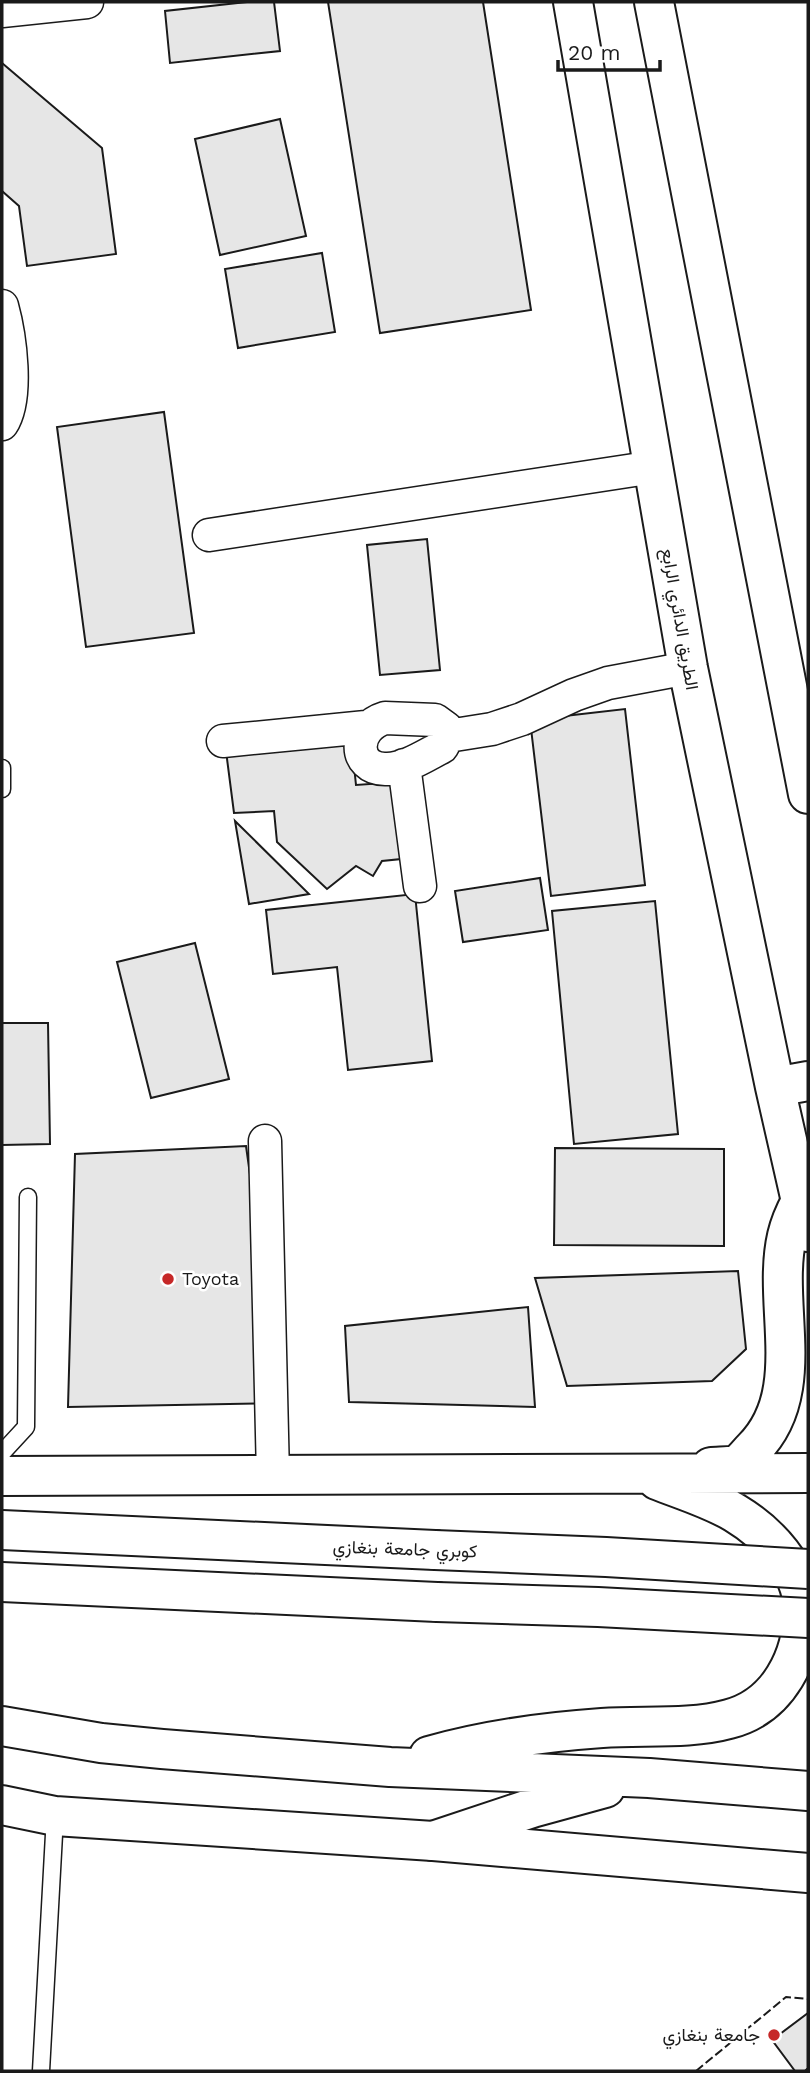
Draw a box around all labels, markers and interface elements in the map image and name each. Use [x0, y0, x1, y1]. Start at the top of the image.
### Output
scale bar [558, 28, 660, 72]
text: 20 m [568, 40, 620, 65]
street label: الطريق الدائري الرابع [653, 546, 703, 692]
place label: Toyota [182, 1268, 239, 1289]
marker: Toyota [160, 1271, 176, 1287]
street label: كوبري جامعة بنغازي [332, 1535, 478, 1567]
place label: جامعة بنغازي [663, 2024, 760, 2050]
marker: جامعة بنغازي [766, 2027, 782, 2043]

